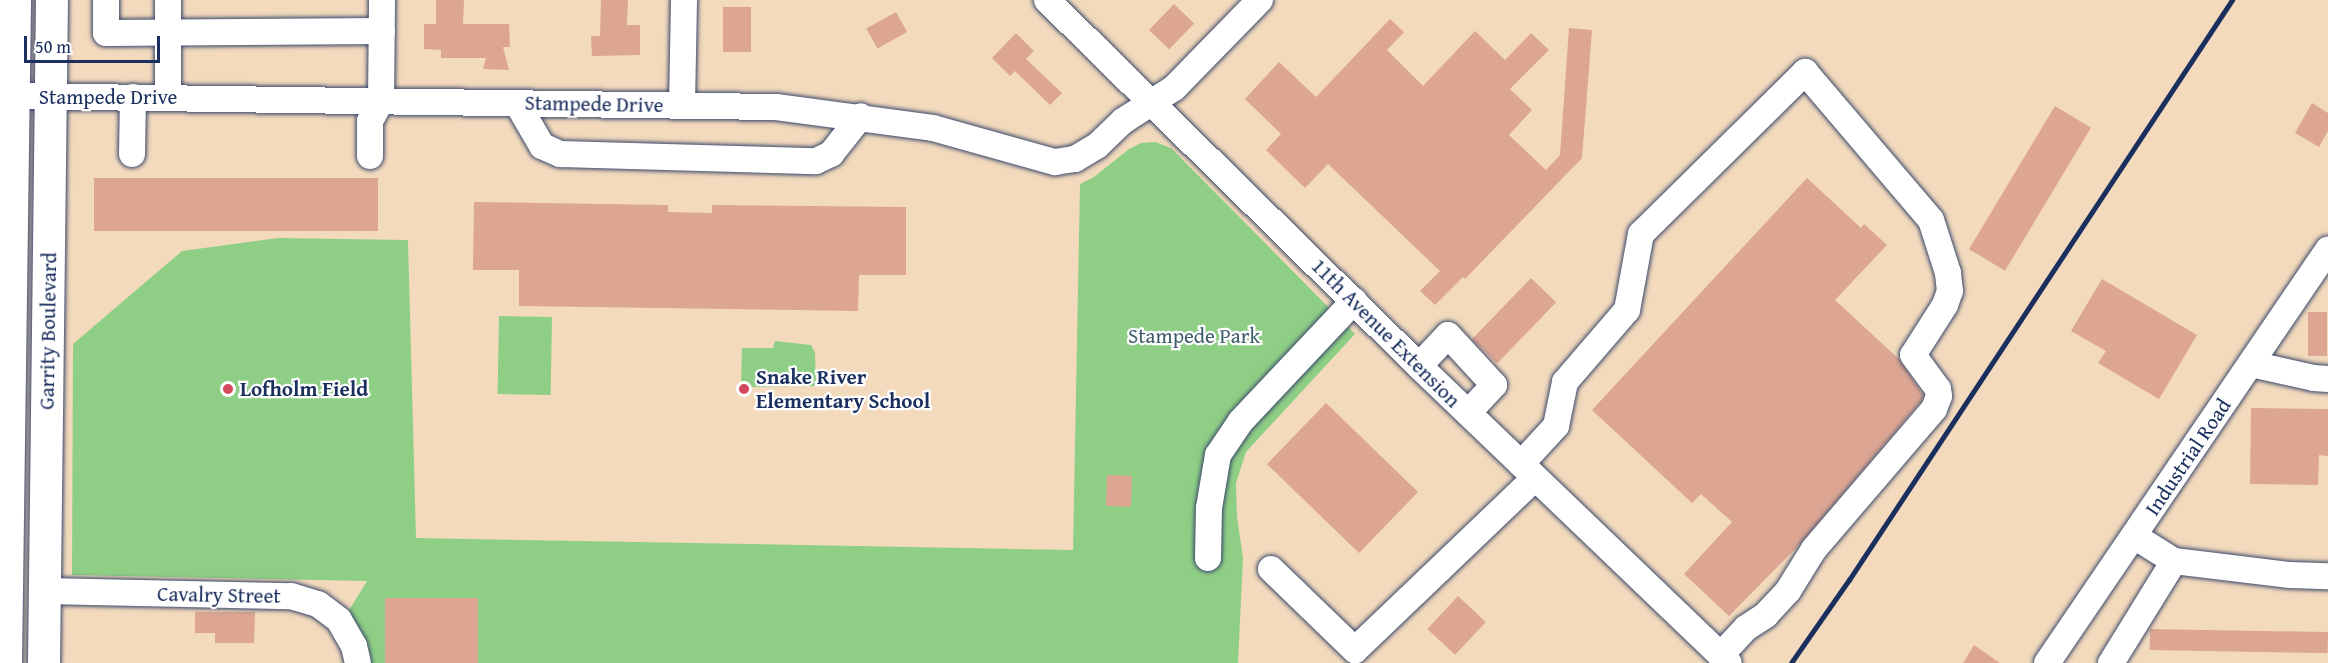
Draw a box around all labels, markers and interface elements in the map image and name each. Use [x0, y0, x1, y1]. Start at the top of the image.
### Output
scale bar [27, 24, 164, 62]
text: 50 m [35, 33, 71, 60]
street label: Stampede Drive [39, 84, 177, 110]
street label: Stampede Drive [524, 90, 664, 118]
street label: Garrity Boulevard [34, 252, 62, 410]
street label: 11th Avenue Extension [1306, 253, 1466, 413]
park label: Stampede Park [1128, 323, 1260, 349]
place label: Snake River Elementary School [756, 364, 930, 414]
place label: Lofholm Field [240, 376, 368, 402]
marker: Lofholm Field [221, 382, 235, 396]
marker: Snake River Elementary School [737, 382, 751, 396]
street label: Industrial Road [2140, 394, 2236, 520]
street label: Cavalry Street [157, 581, 281, 609]

